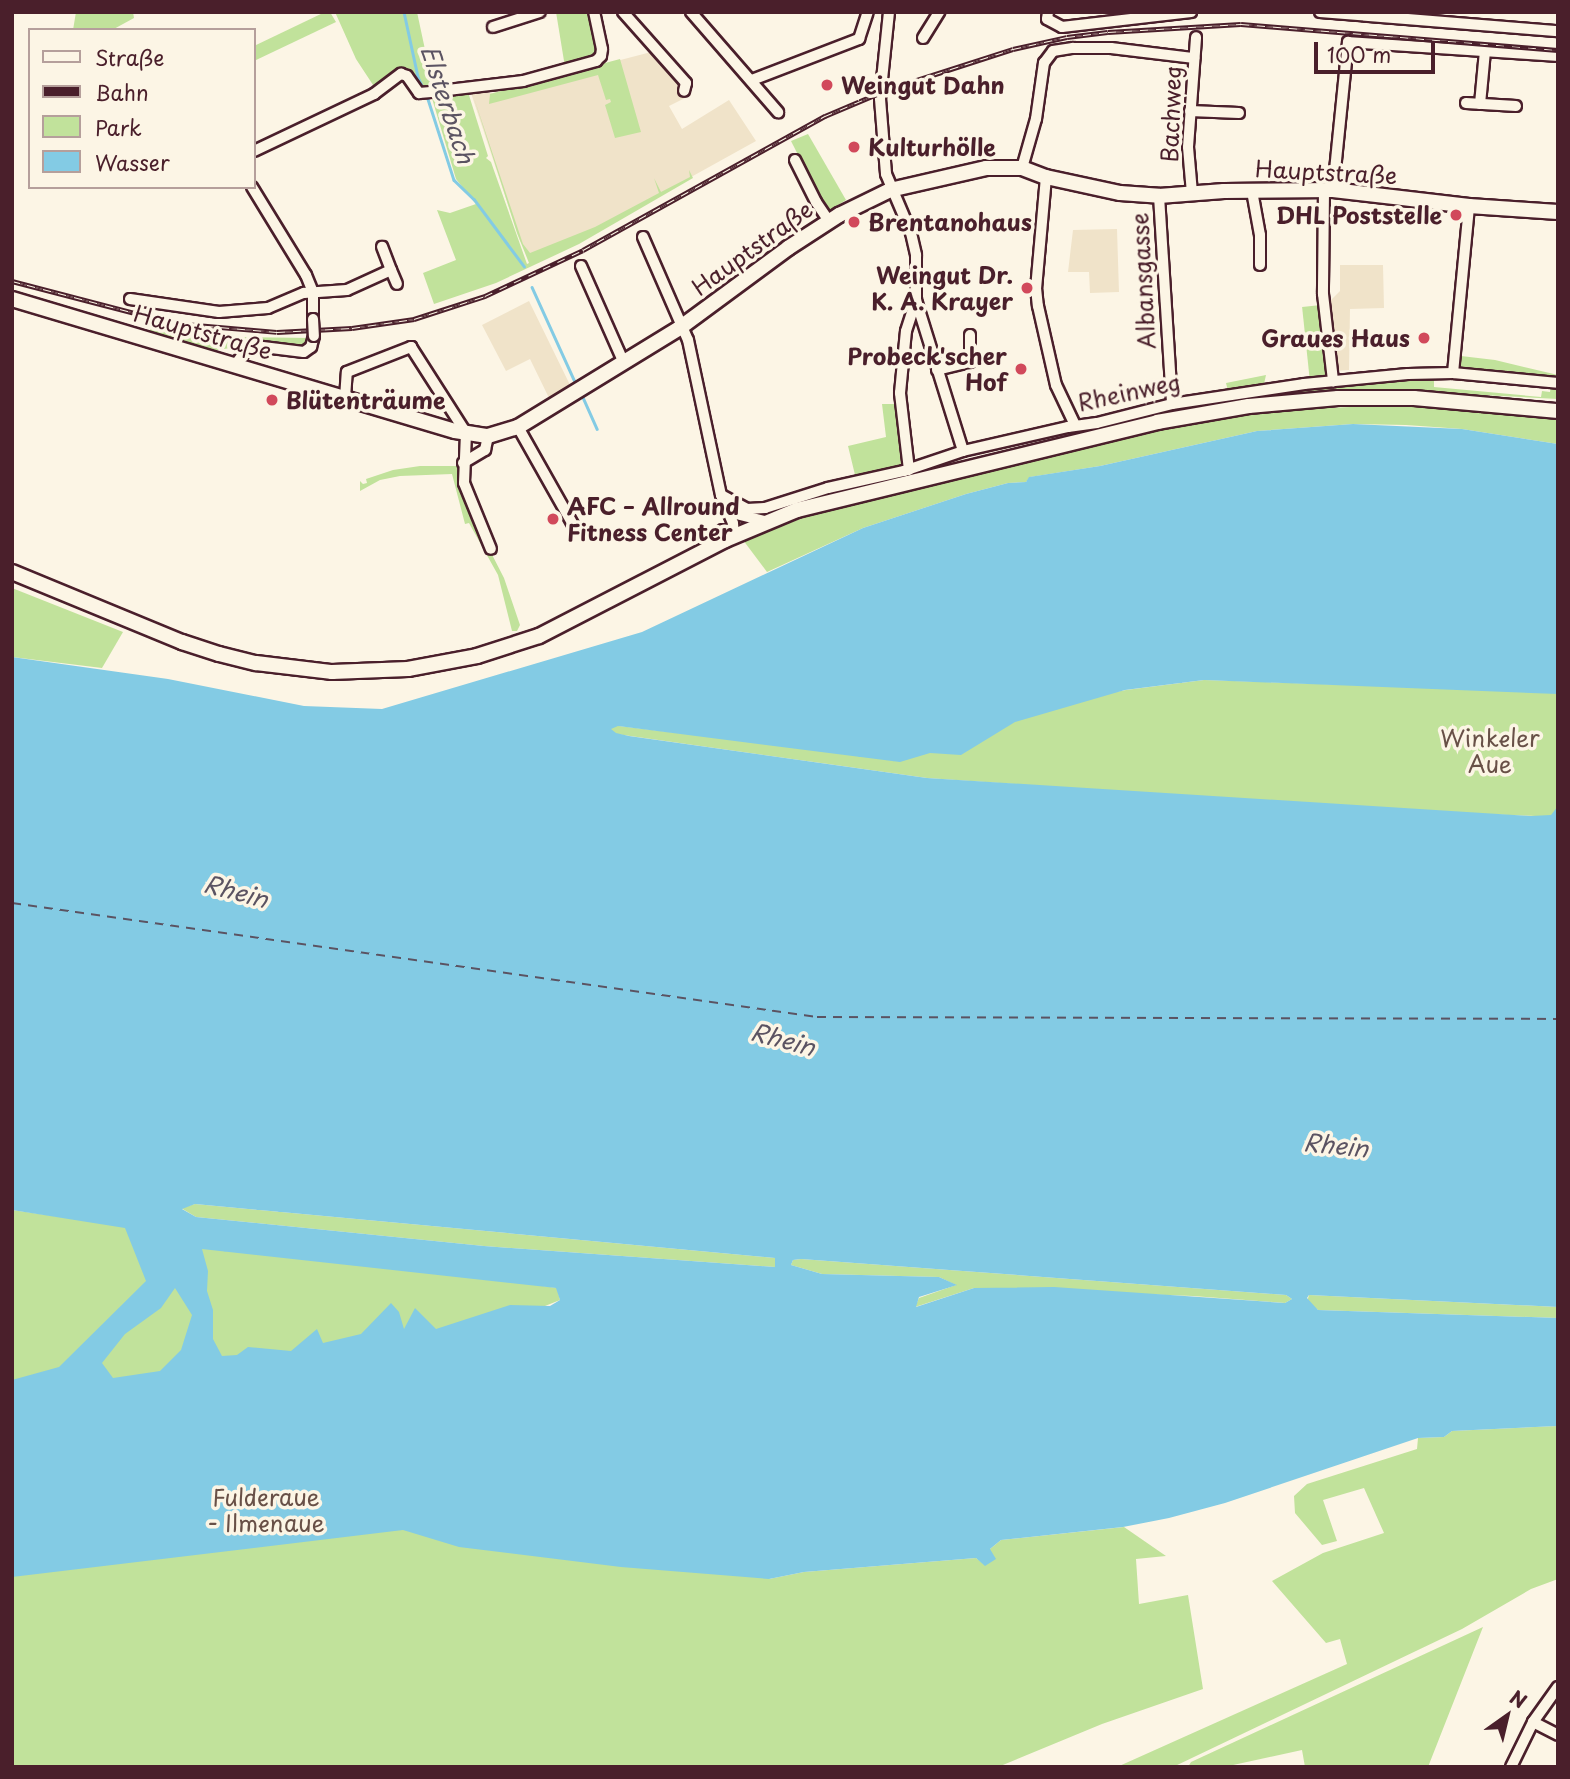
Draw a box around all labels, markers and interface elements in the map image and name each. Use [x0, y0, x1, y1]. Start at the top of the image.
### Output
legend [28, 28, 256, 189]
scale bar [1318, 28, 1439, 72]
text: 100 m [1327, 38, 1391, 70]
text: Straße [95, 41, 164, 73]
water label: Elsterbach [415, 41, 481, 167]
street label: Bachweg [1156, 65, 1186, 163]
place label: Weingut Dahn [841, 71, 1007, 99]
text: Bahn [95, 76, 149, 108]
marker: Weingut Dahn [819, 77, 835, 93]
text: Park [95, 111, 142, 143]
place label: Kulturhölle [868, 133, 996, 161]
marker: Kulturhölle [846, 139, 862, 155]
text: Wasser [95, 146, 170, 178]
street label: Hauptstraße [1254, 154, 1398, 190]
street label: Hauptstraße [686, 195, 818, 301]
place label: DHL Poststelle [1275, 201, 1442, 229]
marker: DHL Poststelle [1448, 207, 1464, 223]
place label: Brentanohaus [868, 208, 1032, 236]
street label: Albansgasse [1126, 212, 1160, 350]
marker: Brentanohaus [846, 214, 862, 230]
place label: Weingut Dr. K. A. Krayer [868, 261, 1013, 315]
marker: Weingut Dr. K. A. Krayer [1019, 280, 1035, 296]
street label: Hauptstraße [131, 299, 275, 365]
place label: Graues Haus [1260, 324, 1410, 352]
marker: Graues Haus [1416, 330, 1432, 346]
place label: Probeck'scher Hof [847, 342, 1007, 396]
marker: Probeck'scher Hof [1013, 361, 1029, 377]
street label: Rheinweg [1075, 368, 1183, 416]
place label: Blütenträume [286, 386, 446, 414]
marker: Blütenträume [264, 392, 280, 408]
place label: AFC – Allround Fitness Center [567, 492, 740, 546]
marker: AFC – Allround Fitness Center [545, 511, 561, 527]
park label: Winkeler Aue [1440, 724, 1540, 778]
water label: Rhein [201, 869, 271, 913]
water label: Rhein [748, 1017, 818, 1061]
water label: Rhein [1302, 1127, 1370, 1163]
park label: Fulderaue - Ilmenaue [207, 1483, 325, 1537]
north arrow [1472, 1681, 1542, 1751]
text: N [1505, 1683, 1533, 1714]

